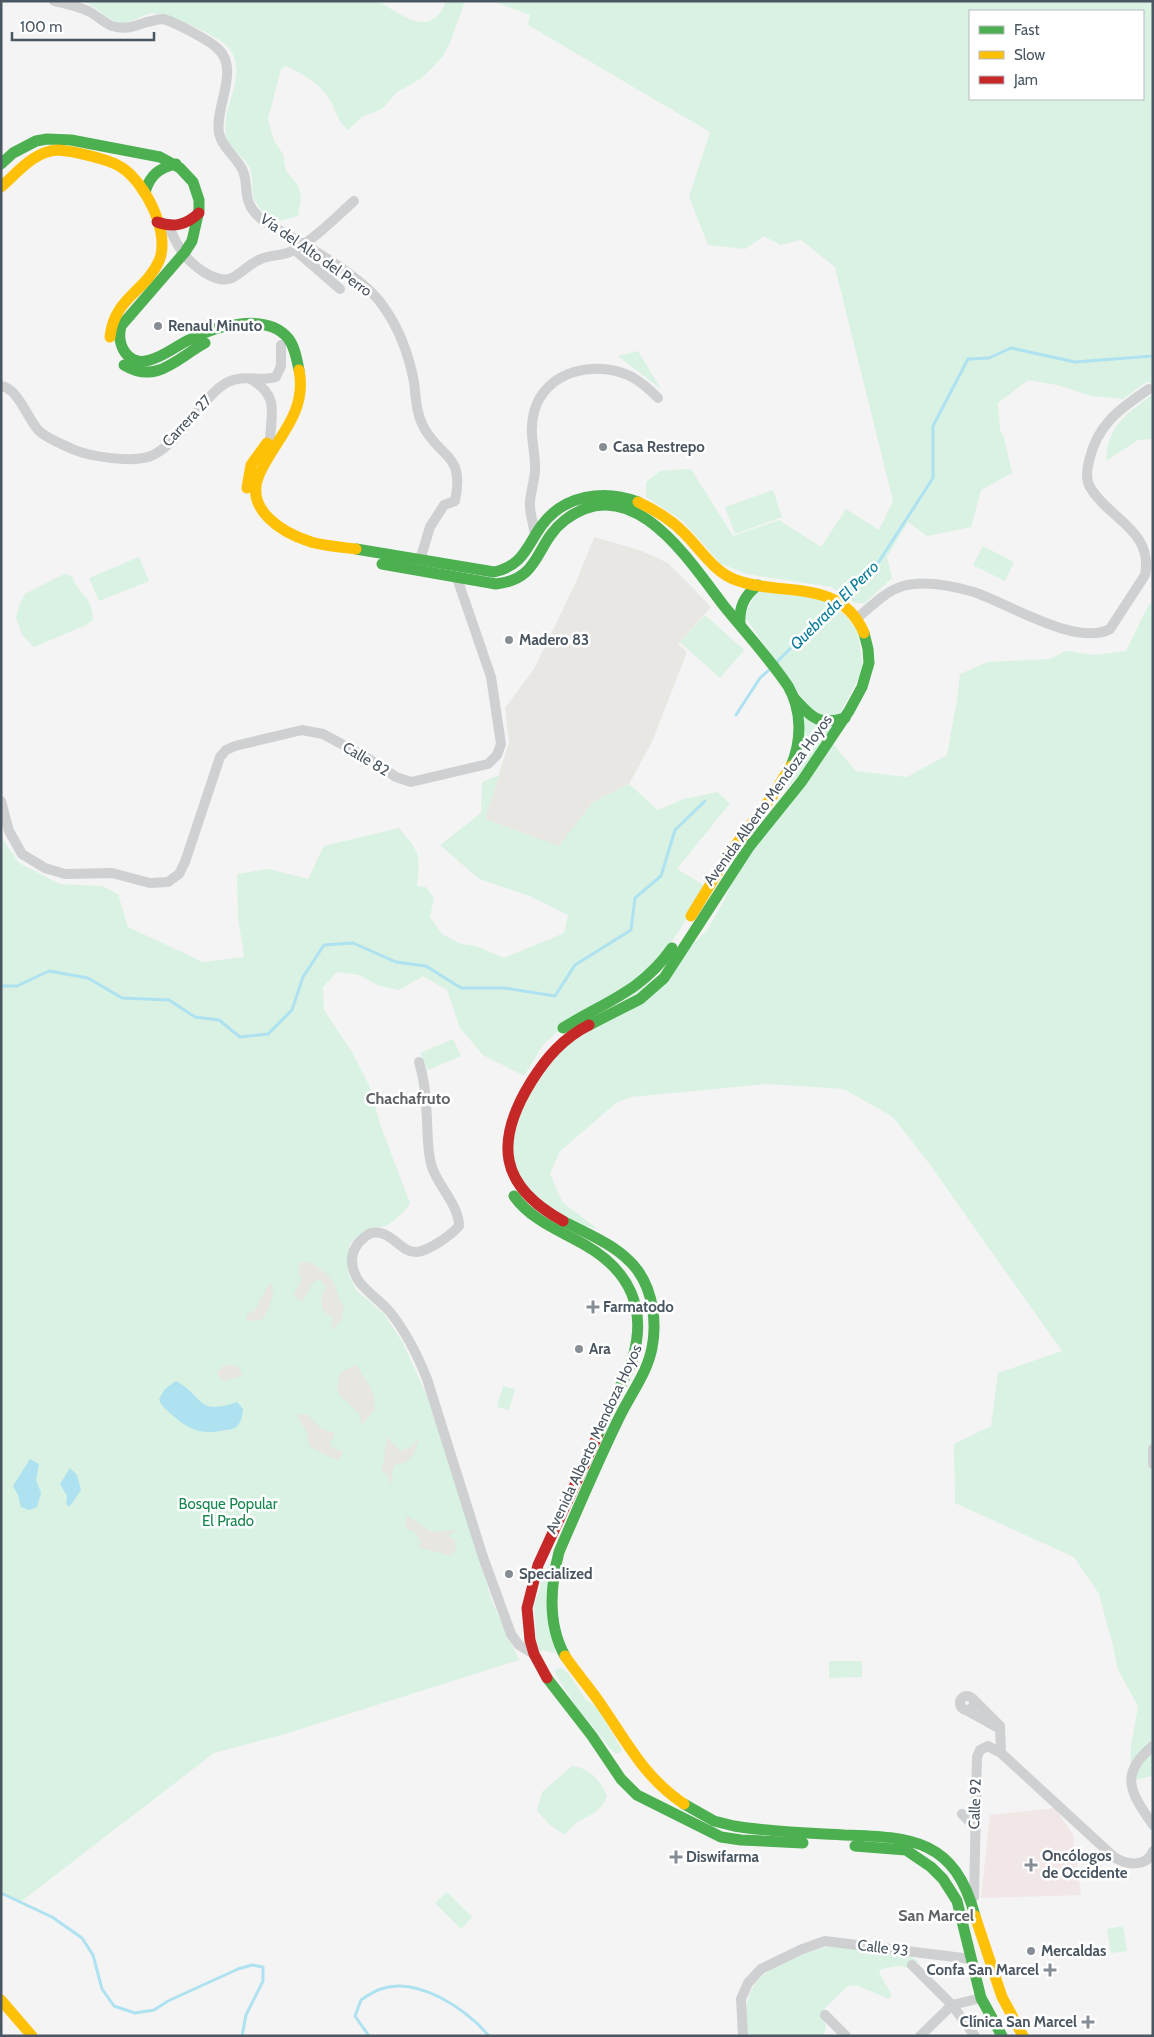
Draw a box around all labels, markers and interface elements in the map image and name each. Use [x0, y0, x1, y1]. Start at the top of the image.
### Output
scale bar [12, 10, 155, 42]
legend [969, 10, 1144, 100]
text: 100 m [20, 18, 62, 36]
text: Fast [1014, 21, 1039, 39]
text: Slow [1014, 46, 1045, 64]
text: Jam [1013, 71, 1038, 89]
street label: Vía del Alto del Perro [257, 210, 375, 300]
place label: Renaul Minuto [168, 317, 263, 335]
marker: Renaul Minuto [152, 320, 164, 332]
street label: Carrera 27 [159, 391, 216, 451]
place label: Casa Restrepo [613, 438, 705, 456]
marker: Casa Restrepo [597, 441, 609, 453]
water label: Quebrada El Perro [786, 557, 883, 654]
place label: Madero 83 [519, 631, 589, 649]
marker: Madero 83 [503, 634, 515, 646]
street label: Avenida Alberto Mendoza Hoyos [700, 711, 836, 889]
street label: Calle 82 [339, 738, 393, 780]
district label: Chachafruto [366, 1089, 450, 1108]
place label: Farmatodo [603, 1298, 674, 1316]
marker: Farmatodo [587, 1301, 599, 1313]
place label: Ara [589, 1340, 611, 1358]
street label: Avenida Alberto Mendoza Hoyos [542, 1342, 646, 1536]
marker: Ara [573, 1343, 585, 1355]
park label: Bosque Popular El Prado [178, 1495, 278, 1530]
place label: Specialized [519, 1565, 593, 1583]
marker: Specialized [503, 1568, 515, 1580]
street label: Calle 92 [965, 1778, 985, 1830]
place label: Oncólogos de Occidente [1042, 1847, 1128, 1882]
place label: Diswifarma [686, 1848, 760, 1866]
marker: Diswifarma [670, 1851, 682, 1863]
marker: Oncólogos de Occidente [1024, 1858, 1038, 1872]
district label: San Marcel [898, 1906, 974, 1925]
street label: Calle 93 [857, 1936, 909, 1960]
place label: Mercaldas [1041, 1942, 1106, 1960]
marker: Mercaldas [1025, 1945, 1037, 1957]
place label: Confa San Marcel [926, 1961, 1039, 1979]
marker: Confa San Marcel [1043, 1963, 1057, 1977]
place label: Clínica San Marcel [960, 2013, 1077, 2031]
marker: Clínica San Marcel [1081, 2015, 1095, 2029]

